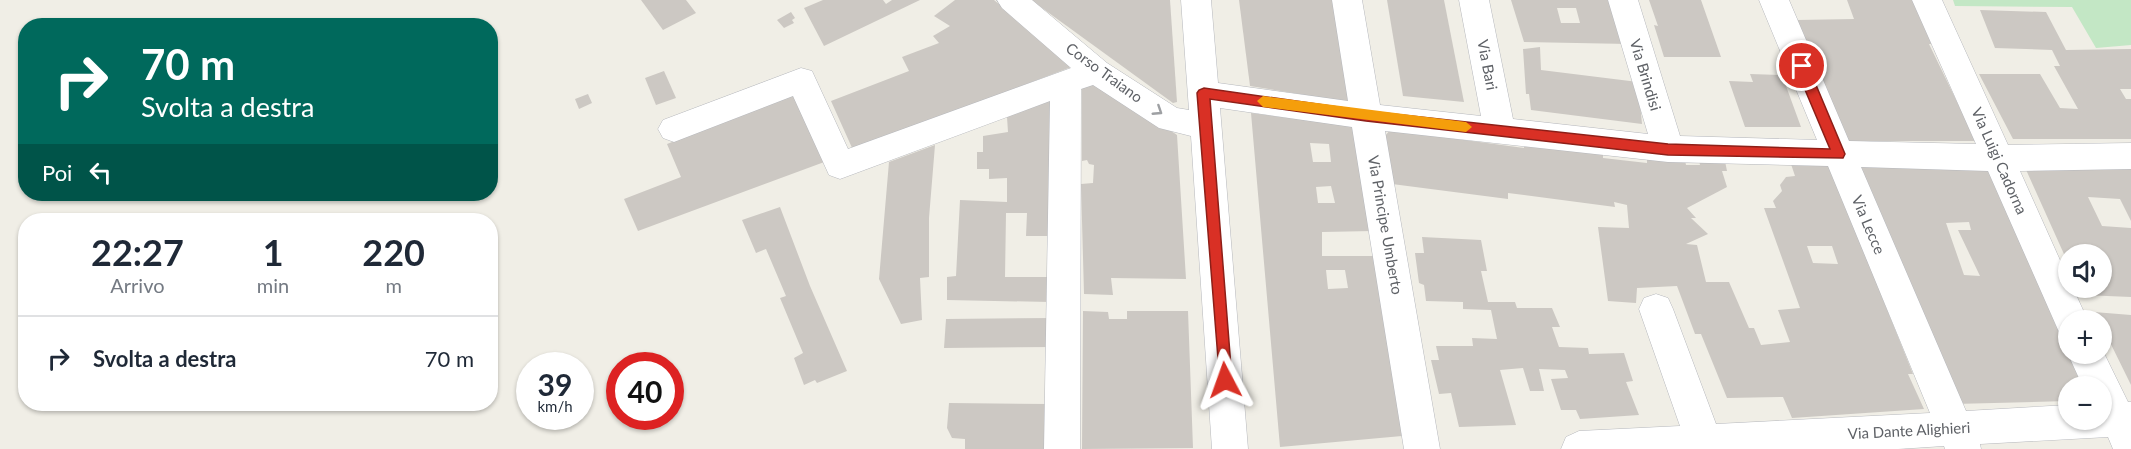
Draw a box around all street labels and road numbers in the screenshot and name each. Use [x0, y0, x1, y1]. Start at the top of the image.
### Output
street label: Via Brindisi [1627, 37, 1665, 113]
street label: Corso Traiano [1063, 38, 1146, 106]
street label: Via Bari [1474, 38, 1502, 92]
street label: Via Luigi Cadorna [1968, 104, 2032, 217]
street label: Via Principe Umberto [1365, 154, 1407, 296]
street label: Via Lecce [1849, 193, 1889, 257]
street label: Via Dante Alighieri [1847, 418, 1971, 442]

